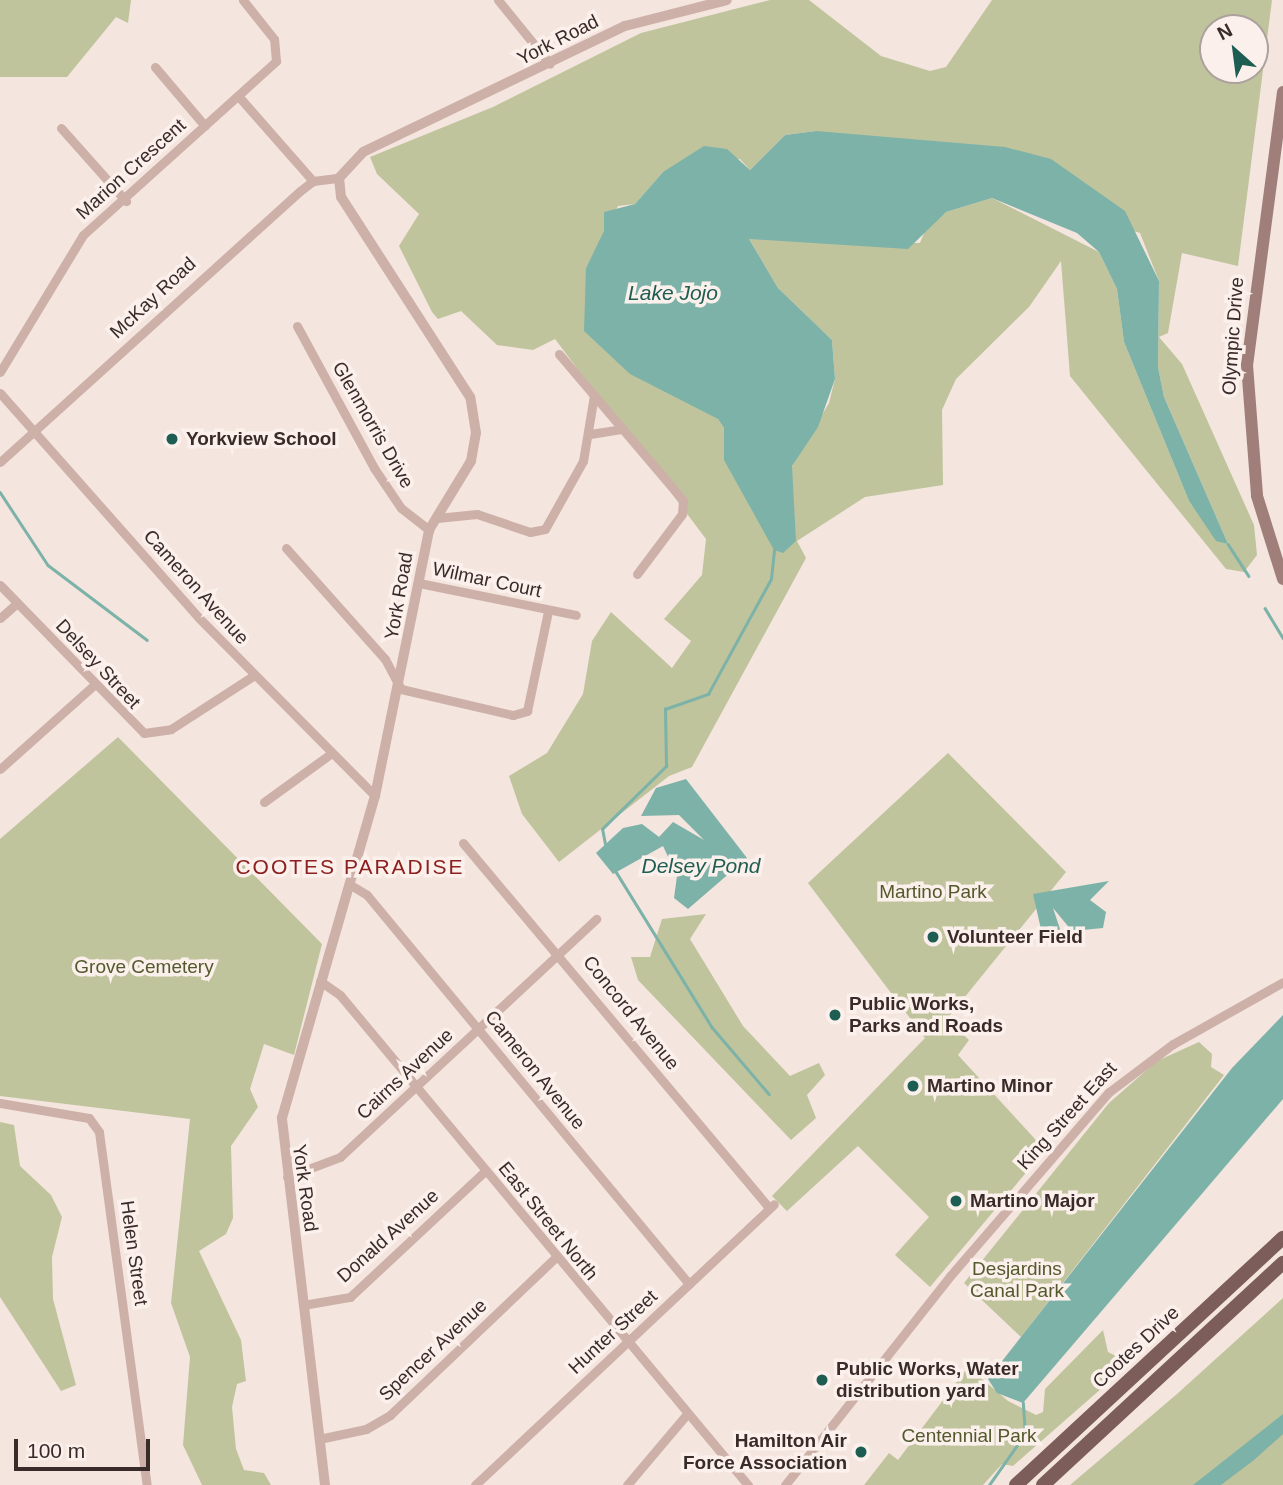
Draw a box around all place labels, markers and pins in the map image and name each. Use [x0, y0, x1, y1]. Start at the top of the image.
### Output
place label: Yorkview School [186, 428, 337, 450]
marker: Yorkview School [164, 431, 180, 447]
place label: Volunteer Field [947, 926, 1083, 948]
marker: Volunteer Field [925, 929, 941, 945]
place label: Public Works, Parks and Roads [849, 993, 1003, 1037]
marker: Public Works, Parks and Roads [827, 1007, 843, 1023]
place label: Martino Minor [927, 1075, 1053, 1097]
marker: Martino Minor [905, 1078, 921, 1094]
place label: Martino Major [970, 1190, 1095, 1212]
marker: Martino Major [948, 1193, 964, 1209]
place label: Public Works, Water distribution yard [836, 1358, 1019, 1402]
marker: Public Works, Water distribution yard [814, 1372, 830, 1388]
place label: Hamilton Air Force Association [682, 1430, 847, 1474]
marker: Hamilton Air Force Association [853, 1444, 869, 1460]

